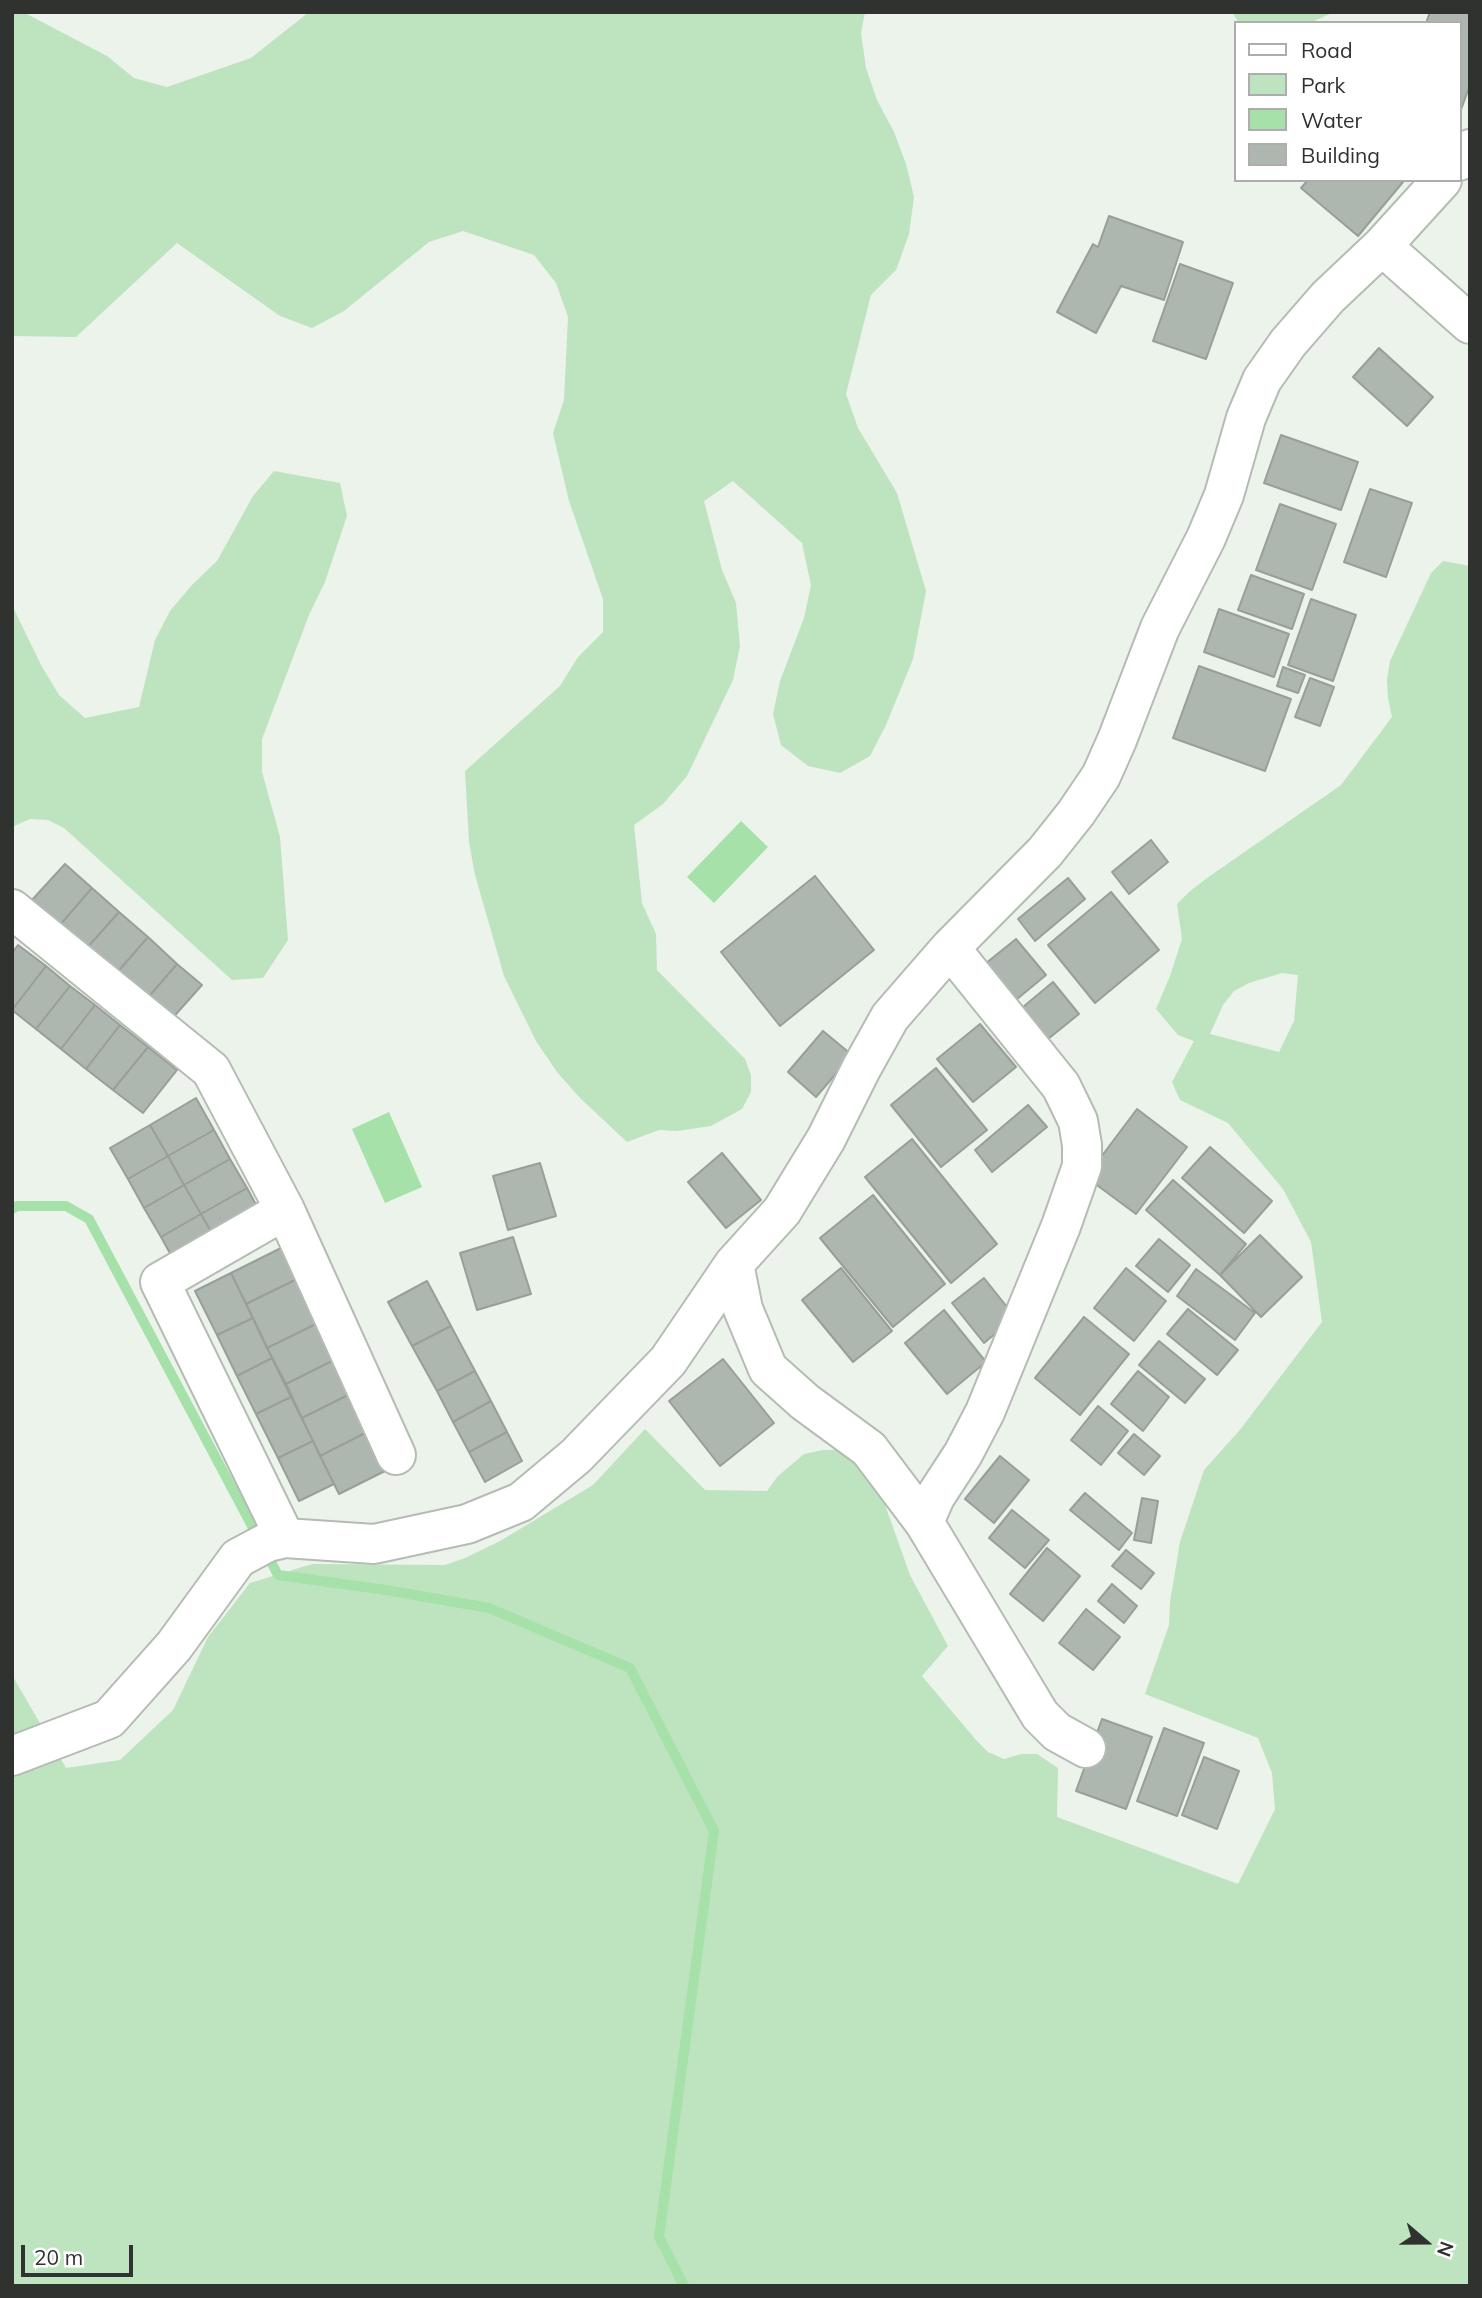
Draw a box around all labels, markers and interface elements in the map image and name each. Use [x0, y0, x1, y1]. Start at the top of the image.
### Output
legend [1234, 21, 1461, 182]
text: Road [1301, 37, 1352, 63]
text: Park [1301, 72, 1345, 98]
text: Water [1301, 107, 1362, 133]
text: Building [1301, 142, 1380, 168]
north arrow [1391, 2207, 1461, 2277]
scale bar [24, 2232, 136, 2276]
text: N [1432, 2238, 1459, 2260]
text: 20 m [34, 2244, 83, 2270]

